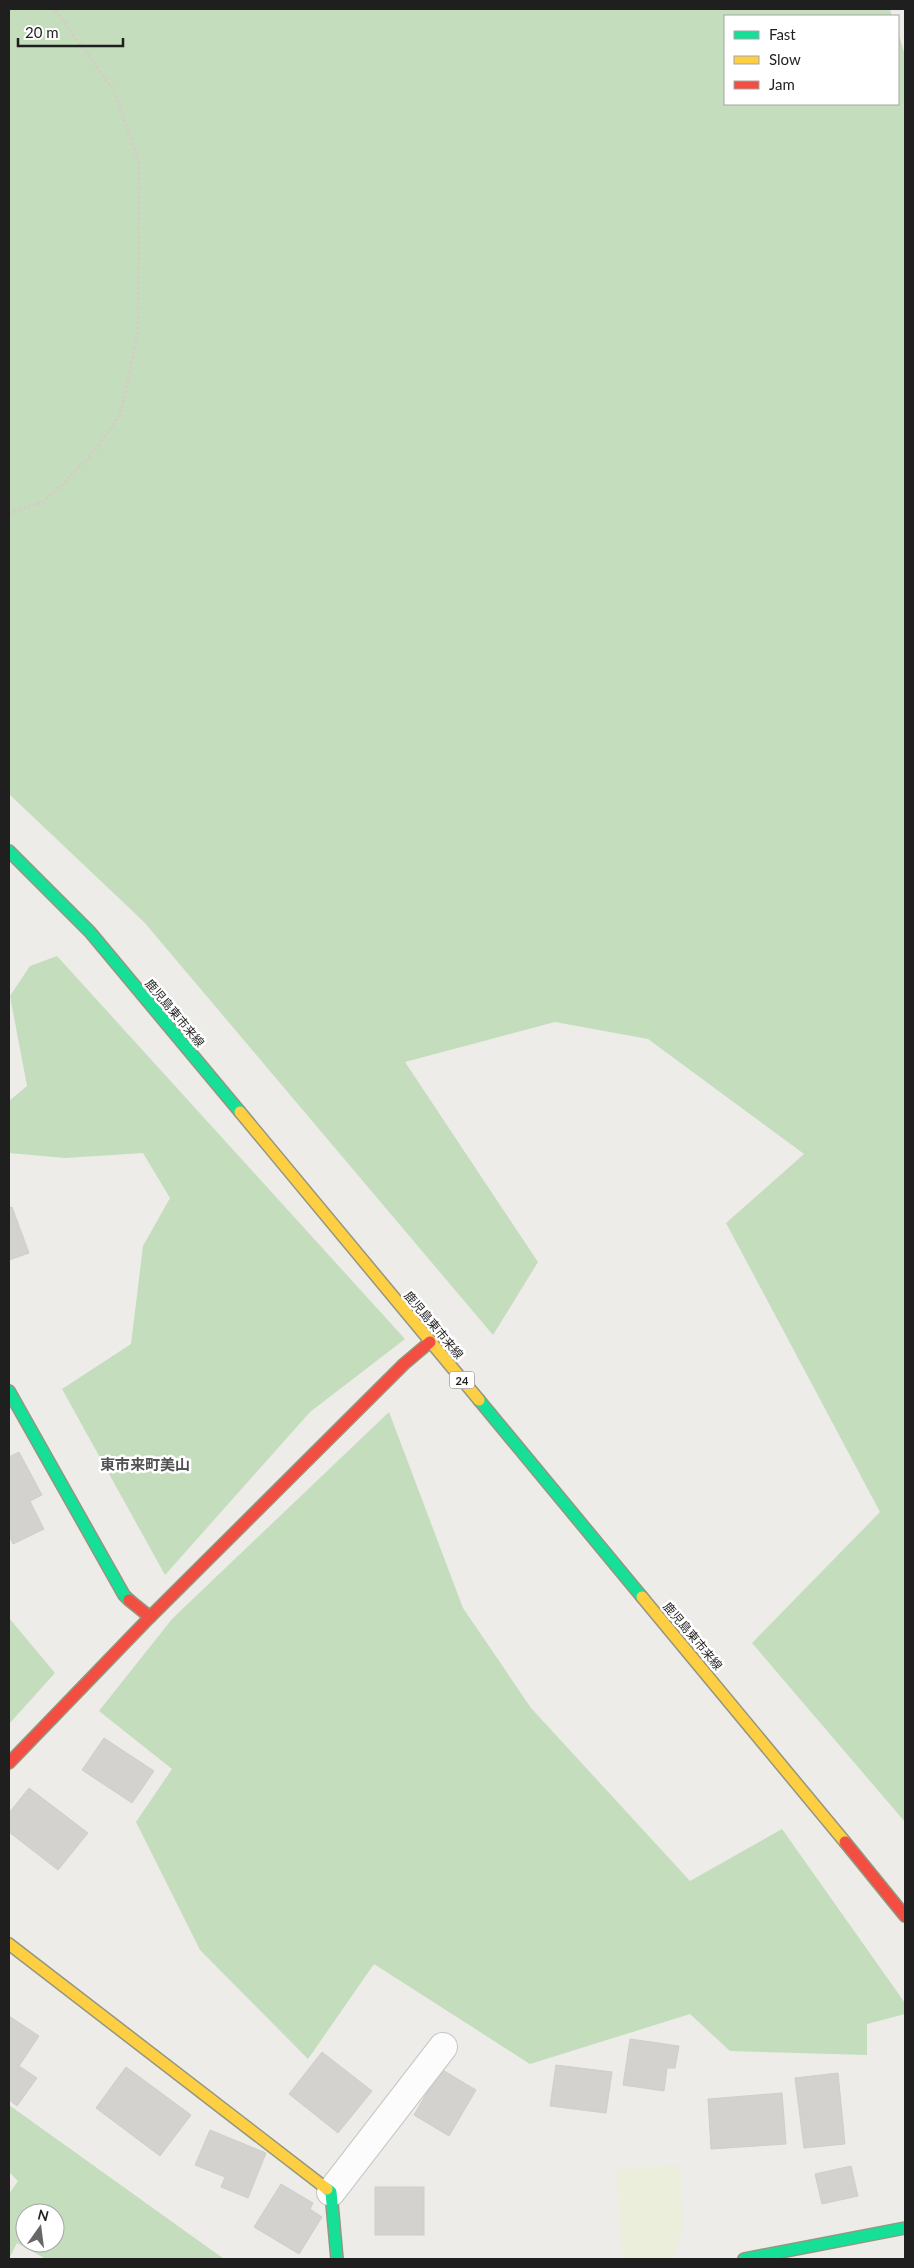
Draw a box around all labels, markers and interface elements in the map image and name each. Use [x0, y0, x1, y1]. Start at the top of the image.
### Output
scale bar [18, 15, 122, 47]
legend [724, 15, 899, 105]
text: 20 m [25, 23, 59, 41]
text: Fast [769, 25, 796, 43]
text: Slow [769, 50, 801, 68]
text: Jam [769, 75, 795, 93]
street label: 鹿児島東市来線 [142, 976, 208, 1050]
street label: 鹿児島東市来線 [401, 1288, 467, 1362]
road number: 24 [450, 1372, 474, 1388]
district label: 東市来町美山 [100, 1455, 190, 1473]
street label: 鹿児島東市来線 [660, 1599, 726, 1673]
north arrow [15, 2203, 65, 2253]
text: N [36, 2205, 51, 2224]

